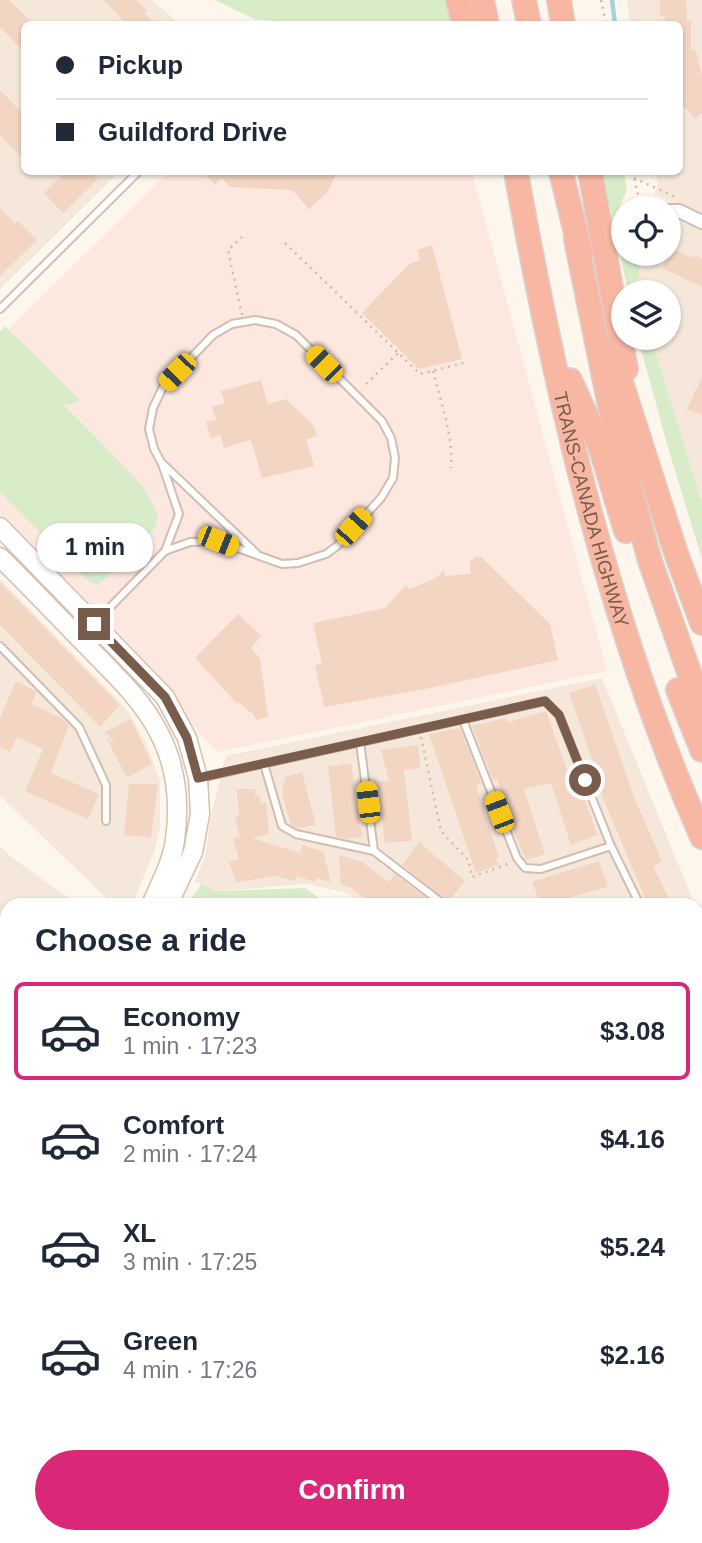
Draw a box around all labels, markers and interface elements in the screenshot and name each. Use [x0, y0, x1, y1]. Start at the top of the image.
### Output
text: Pickup [98, 50, 183, 80]
text: Guildford Drive [98, 117, 287, 147]
map controls [611, 196, 681, 350]
button: locate [611, 196, 681, 266]
button: layers [611, 280, 681, 350]
car [302, 342, 347, 386]
car [155, 350, 200, 394]
street label: TRANS-CANADA HIGHWAY [550, 390, 633, 630]
car [332, 504, 375, 550]
callout: 1 min [36, 522, 152, 572]
car [195, 523, 242, 559]
text: 1 min [65, 534, 125, 560]
route end [78, 608, 110, 640]
route start [569, 764, 601, 796]
car [356, 780, 381, 824]
car [482, 789, 517, 835]
text: Choose a ride [35, 922, 247, 958]
icon: car [39, 1000, 102, 1063]
text: Economy [123, 1002, 240, 1032]
text: $3.08 [600, 1016, 665, 1046]
text: 1 min · 17:23 [123, 1033, 257, 1059]
icon: car [39, 1108, 102, 1171]
text: Comfort [123, 1110, 224, 1140]
text: $4.16 [600, 1124, 665, 1154]
text: 2 min · 17:24 [123, 1141, 257, 1167]
icon: car [39, 1216, 102, 1279]
text: XL [123, 1218, 156, 1248]
text: $5.24 [600, 1232, 665, 1262]
text: 3 min · 17:25 [123, 1249, 257, 1275]
icon: car [39, 1324, 102, 1387]
text: Green [123, 1326, 198, 1356]
text: $2.16 [600, 1340, 665, 1370]
text: 4 min · 17:26 [123, 1357, 257, 1383]
button: Confirm [35, 1450, 669, 1530]

